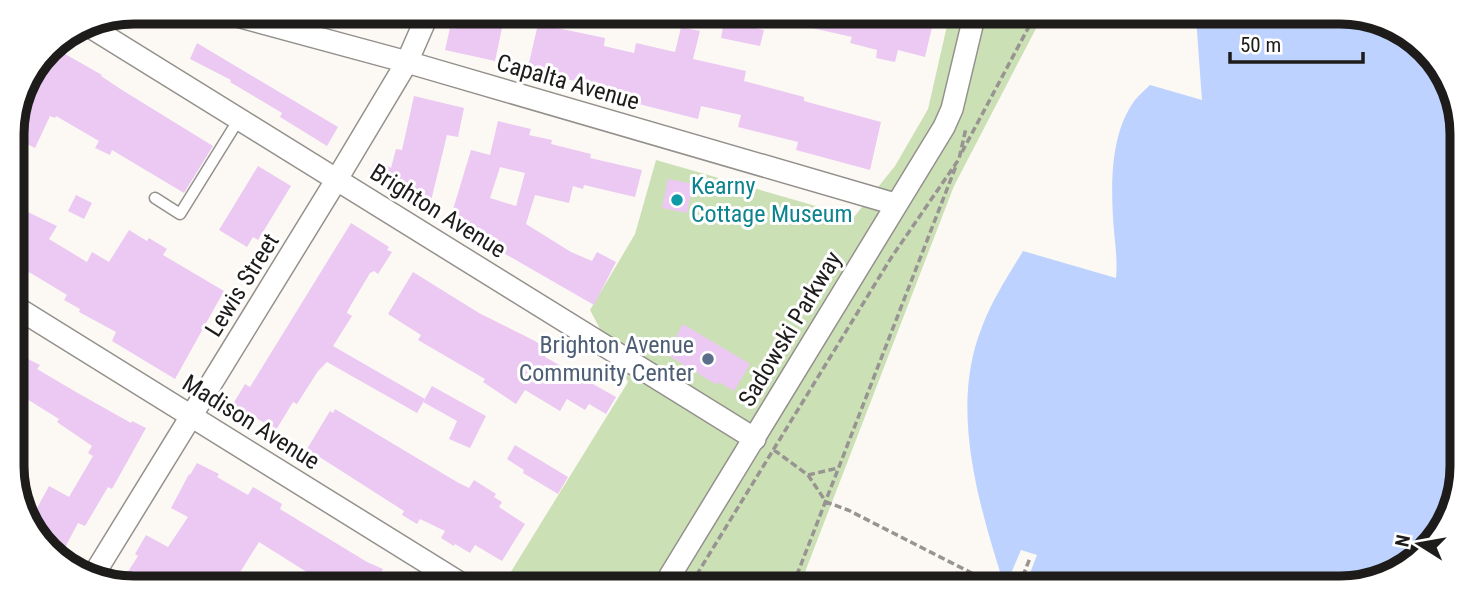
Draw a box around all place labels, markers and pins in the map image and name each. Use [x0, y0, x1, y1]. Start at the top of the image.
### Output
place label: Kearny Cottage Museum [691, 172, 853, 228]
marker: Kearny Cottage Museum [669, 192, 685, 208]
place label: Brighton Avenue Community Center [519, 331, 694, 387]
marker: Brighton Avenue Community Center [700, 351, 716, 367]

